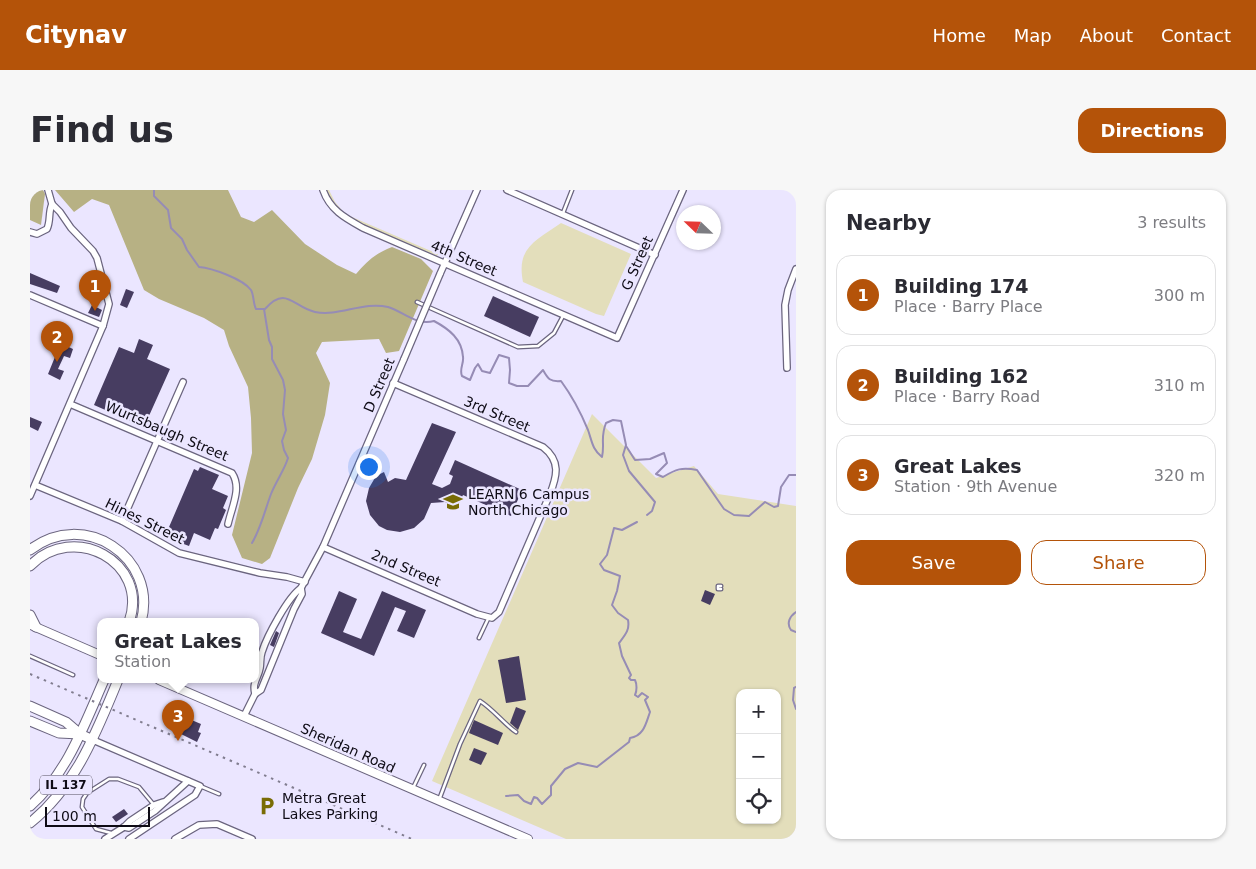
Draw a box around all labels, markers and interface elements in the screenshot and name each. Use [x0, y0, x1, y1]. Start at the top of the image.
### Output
text: Citynav [25, 21, 127, 49]
text: Home [933, 25, 986, 46]
text: Map [1014, 25, 1052, 46]
text: About [1080, 25, 1133, 46]
text: Contact [1161, 25, 1231, 46]
button: Directions [1078, 108, 1226, 153]
text: Find us [30, 110, 174, 150]
north arrow [676, 205, 721, 250]
text: Nearby [846, 211, 931, 235]
text: 3 results [1137, 213, 1206, 232]
street label: G Street [618, 233, 656, 293]
street label: 4th Street [429, 237, 500, 279]
pin: 1 [79, 270, 111, 311]
text: Building 174 [894, 275, 1029, 297]
text: 1 [857, 286, 869, 305]
text: 300 m [1154, 286, 1205, 305]
text: Place · Barry Place [894, 297, 1043, 316]
pin: 2 [41, 321, 73, 362]
street label: D Street [360, 355, 398, 415]
text: Building 162 [894, 365, 1029, 387]
text: 2 [857, 376, 869, 395]
text: 310 m [1154, 376, 1205, 395]
text: Place · Barry Road [894, 387, 1040, 406]
street label: 3rd Street [462, 393, 533, 435]
street label: Wurtsbaugh Street [103, 398, 231, 464]
your location [356, 454, 382, 480]
text: Great Lakes [894, 455, 1022, 477]
text: 3 [857, 466, 869, 485]
text: 320 m [1154, 466, 1205, 485]
text: Station · 9th Avenue [894, 477, 1057, 496]
place label: LEARN 6 Campus North Chicago [468, 486, 589, 518]
school or university icon: LEARN 6 Campus North Chicago [442, 491, 464, 513]
street label: Hines Street [103, 495, 188, 547]
button: Save [846, 540, 1021, 585]
button: Share [1031, 540, 1206, 585]
street label: 2nd Street [369, 546, 443, 590]
popup [97, 618, 259, 683]
text: Great Lakes [114, 630, 242, 652]
text: Station [114, 652, 171, 671]
map controls [736, 689, 781, 824]
button: + [736, 689, 781, 734]
pin: 3 [162, 700, 194, 741]
street label: Sheridan Road [298, 720, 398, 776]
button: − [736, 734, 781, 779]
road number: IL 137 [40, 776, 92, 794]
button: locate [736, 779, 781, 824]
place label: Metra Great Lakes Parking [282, 790, 378, 822]
parking icon: Metra Great Lakes Parking [256, 795, 278, 817]
scale bar [45, 804, 150, 827]
text: 100 m [52, 808, 97, 824]

